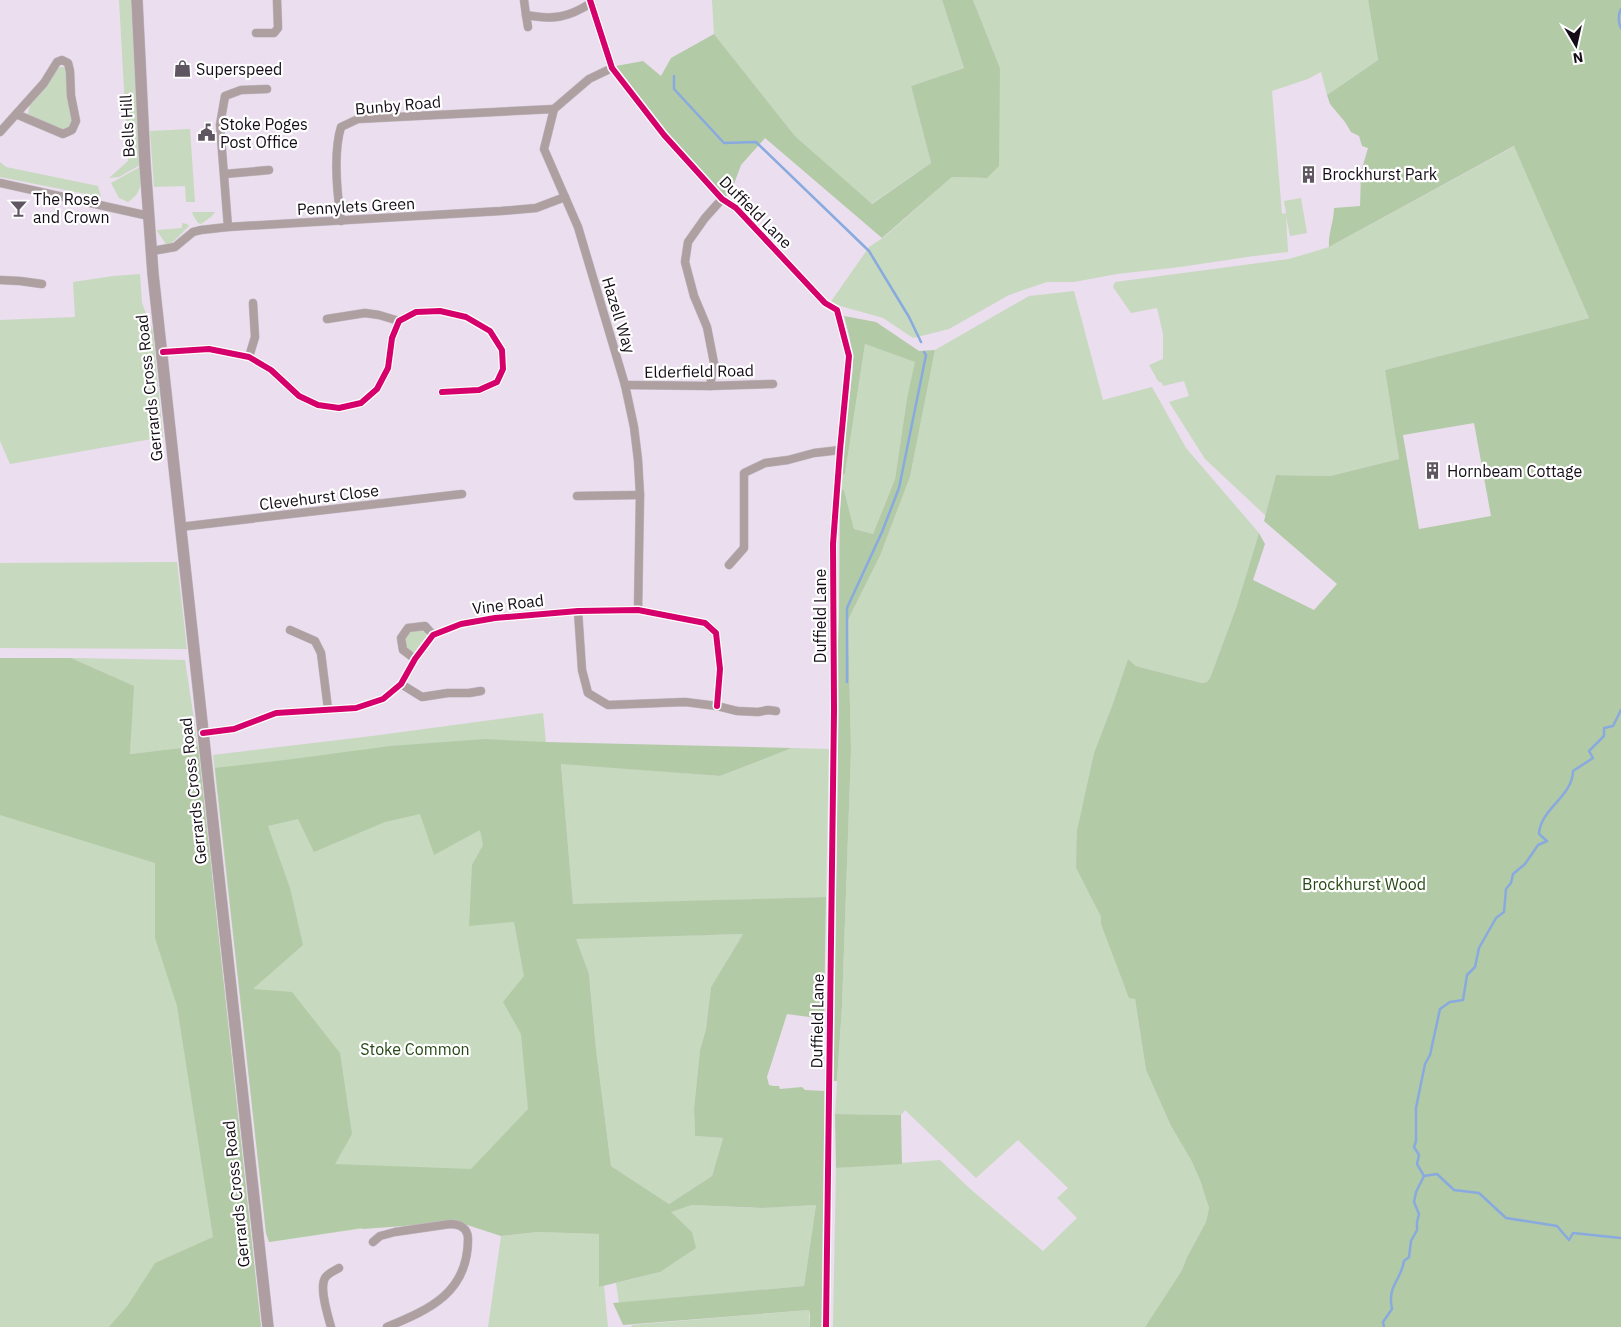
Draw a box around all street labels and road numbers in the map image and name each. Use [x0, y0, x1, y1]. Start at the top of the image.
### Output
street label: Bunby Road [354, 91, 442, 119]
street label: Bells Hill [115, 94, 139, 158]
street label: Duffield Lane [715, 171, 797, 253]
street label: Pennylets Green [297, 193, 415, 219]
street label: Hazell Way [598, 274, 640, 356]
street label: Gerrards Cross Road [131, 314, 167, 462]
street label: Elderfield Road [644, 360, 754, 382]
street label: Clevehurst Close [258, 480, 380, 514]
street label: Duffield Lane [810, 568, 830, 663]
street label: Vine Road [471, 590, 545, 618]
street label: Gerrards Cross Road [175, 717, 211, 865]
street label: Duffield Lane [806, 973, 828, 1069]
street label: Gerrards Cross Road [218, 1120, 254, 1268]

